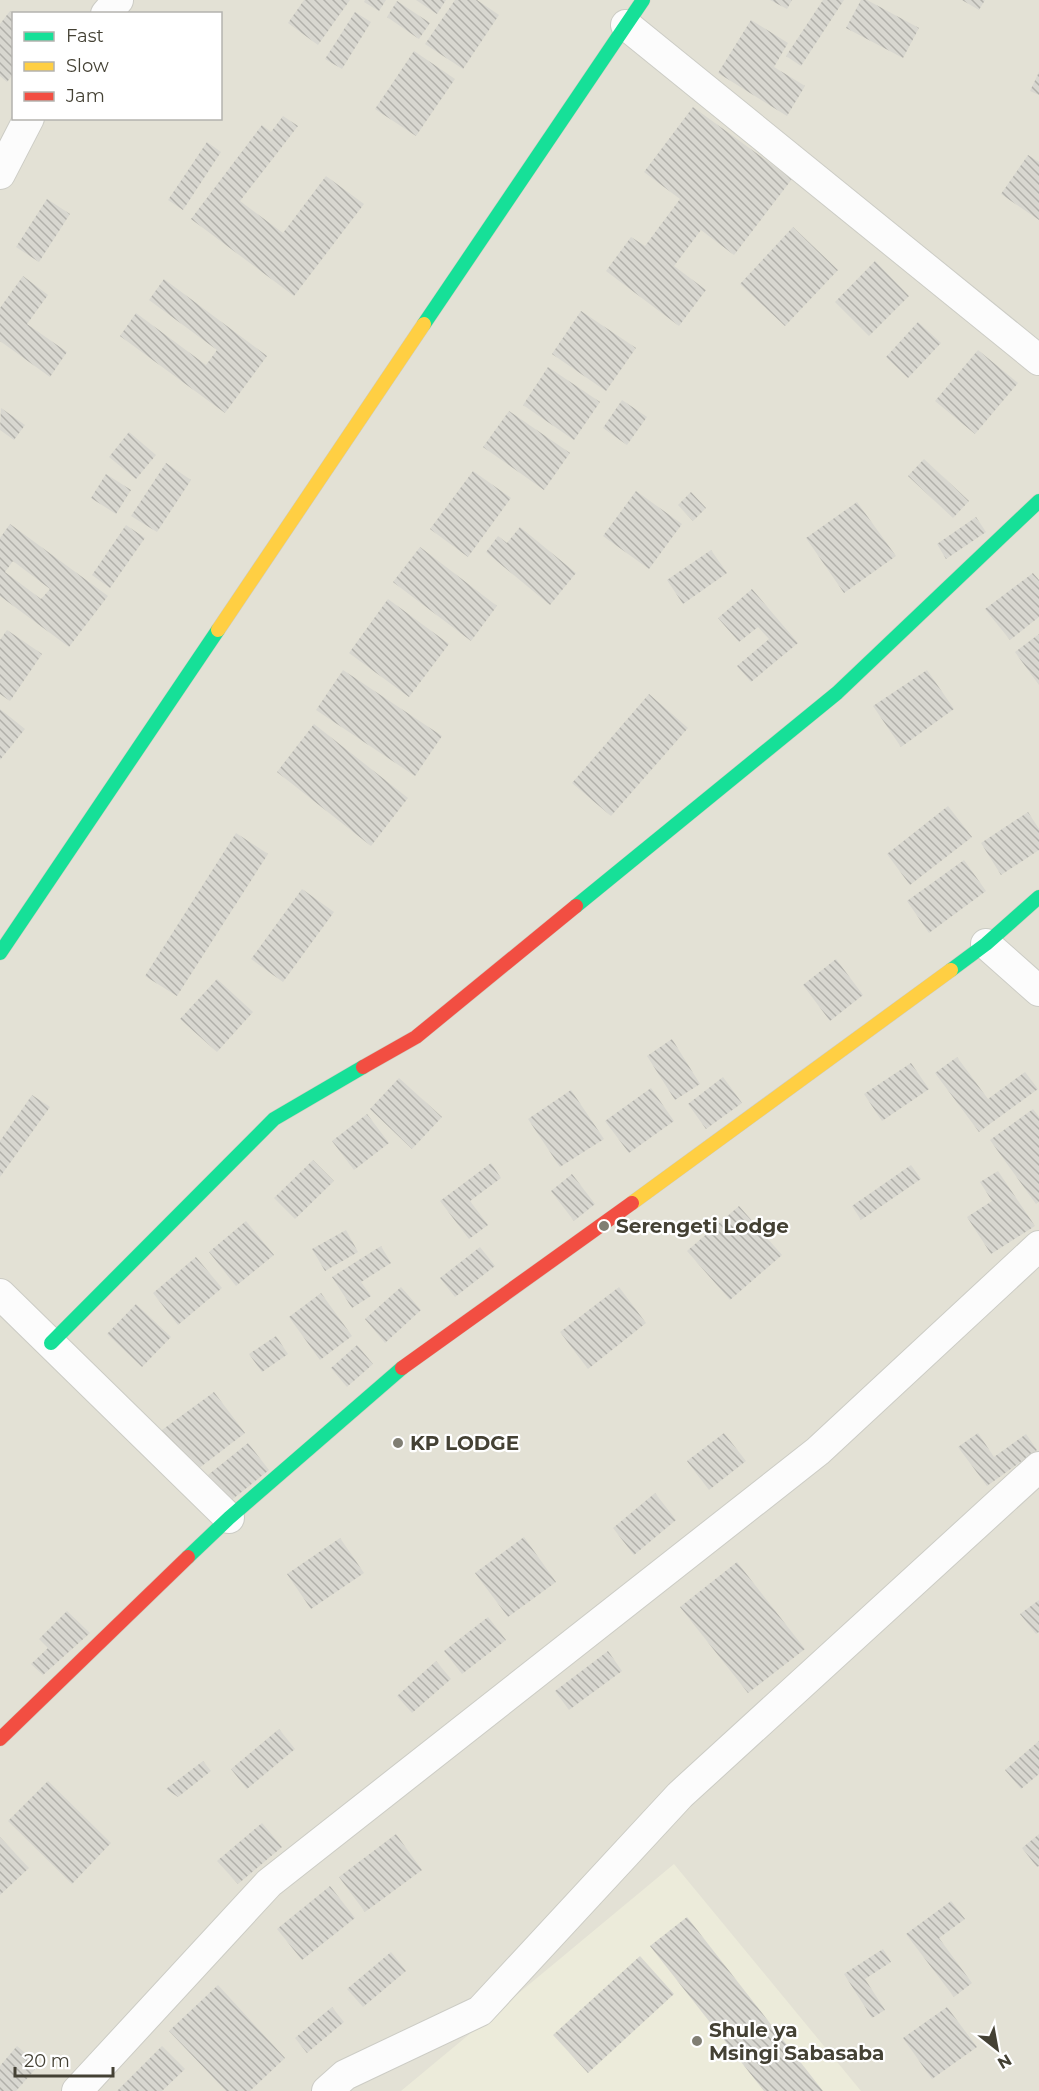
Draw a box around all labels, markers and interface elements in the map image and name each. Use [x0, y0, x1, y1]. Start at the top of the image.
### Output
legend [12, 12, 222, 120]
text: Fast [66, 25, 104, 47]
text: Slow [66, 55, 109, 77]
text: Jam [65, 85, 105, 107]
place label: Serengeti Lodge [616, 1214, 789, 1238]
marker: Serengeti Lodge [597, 1219, 611, 1233]
place label: KP LODGE [410, 1431, 519, 1455]
marker: KP LODGE [391, 1436, 405, 1450]
place label: Shule ya Msingi Sabasaba [709, 2018, 884, 2065]
north arrow [967, 2019, 1027, 2079]
marker: Shule ya Msingi Sabasaba [690, 2034, 704, 2048]
scale bar [15, 2040, 112, 2078]
text: 20 m [24, 2050, 70, 2072]
text: N [994, 2050, 1015, 2073]

